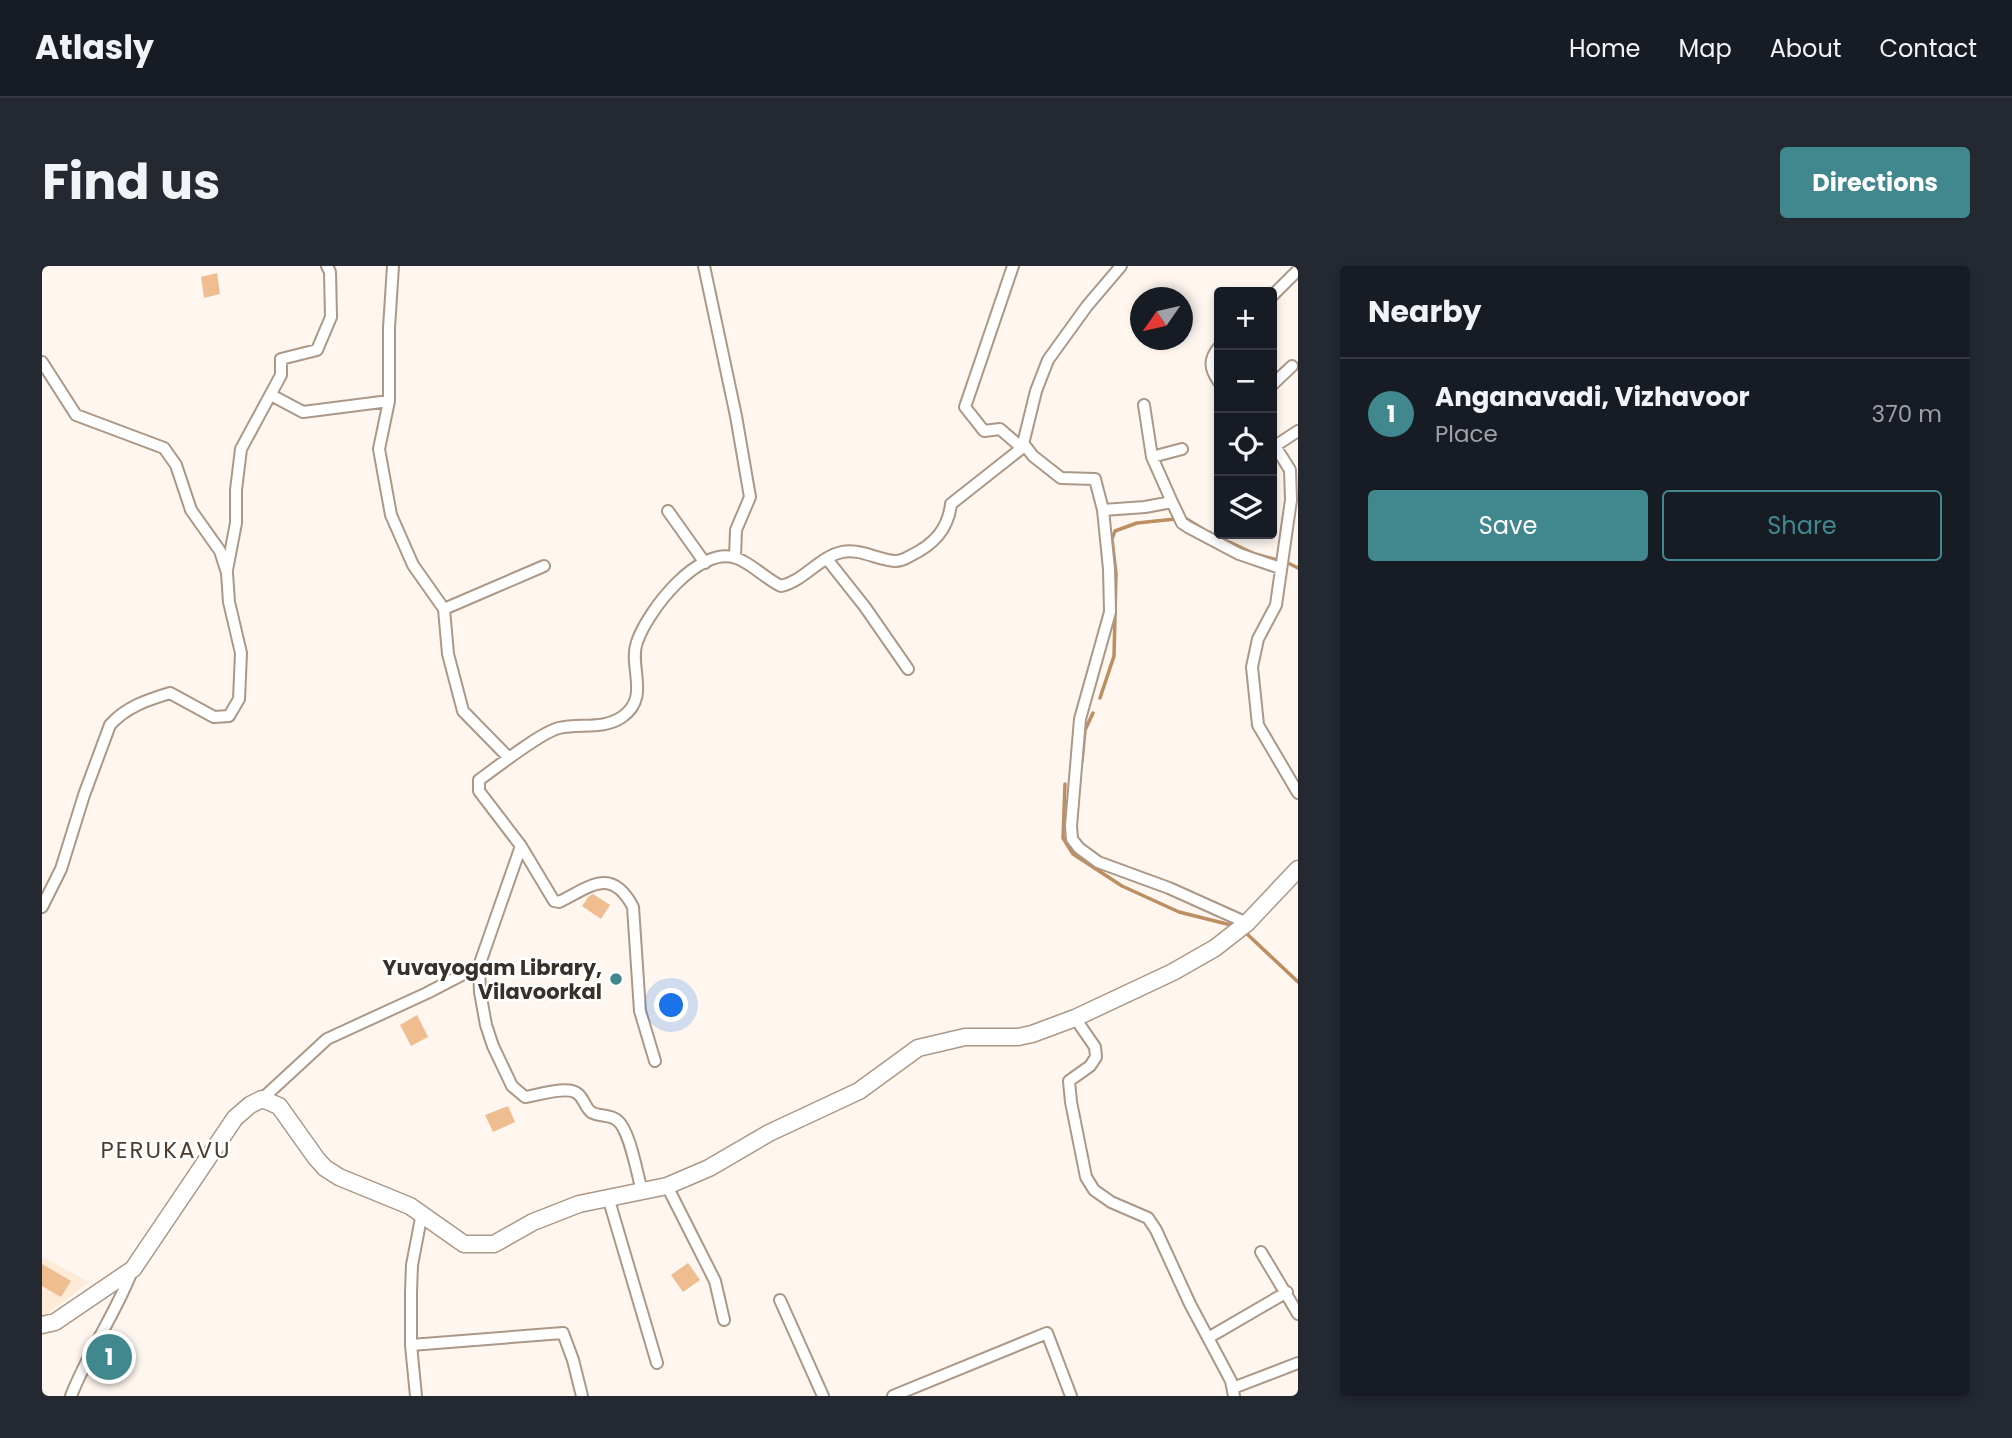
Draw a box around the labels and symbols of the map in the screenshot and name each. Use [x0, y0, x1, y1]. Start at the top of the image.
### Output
north arrow [1130, 287, 1193, 350]
place label: Yuvayogam Library, Vilavoorkal [382, 953, 602, 1006]
marker: Yuvayogam Library, Vilavoorkal [608, 971, 624, 987]
your location [654, 988, 688, 1022]
district label: PERUKAVU [101, 1134, 231, 1166]
pin: 1 [86, 1331, 132, 1383]

